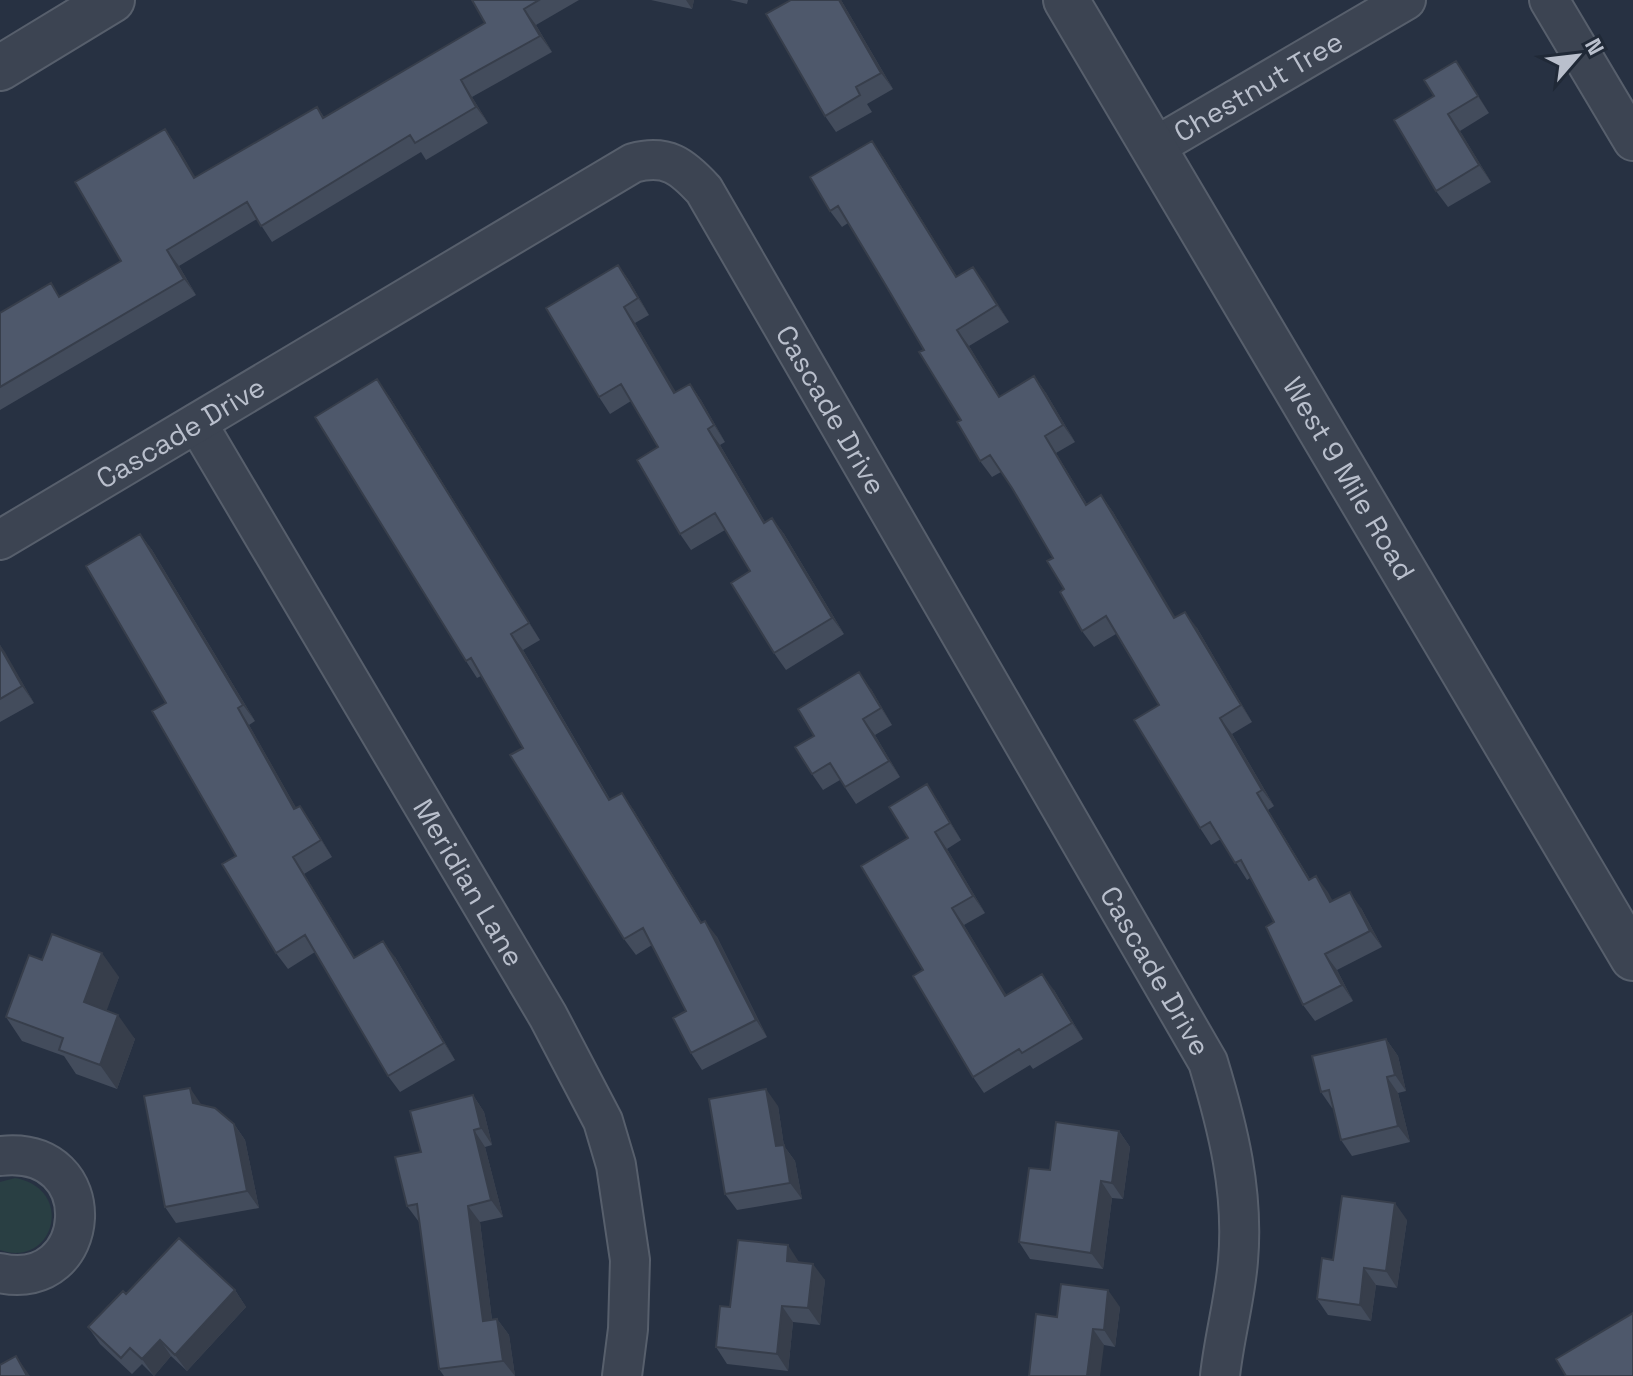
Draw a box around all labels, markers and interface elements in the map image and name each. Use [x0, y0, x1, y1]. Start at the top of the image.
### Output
north arrow [1537, 16, 1617, 96]
street label: Chestnut Tree [1167, 23, 1349, 150]
text: N [1579, 34, 1610, 60]
street label: Cascade Drive [768, 318, 894, 501]
street label: Cascade Drive [90, 368, 271, 497]
street label: West 9 Mile Road [1275, 370, 1423, 587]
street label: Meridian Lane [405, 792, 533, 973]
street label: Cascade Drive [1092, 879, 1218, 1062]

